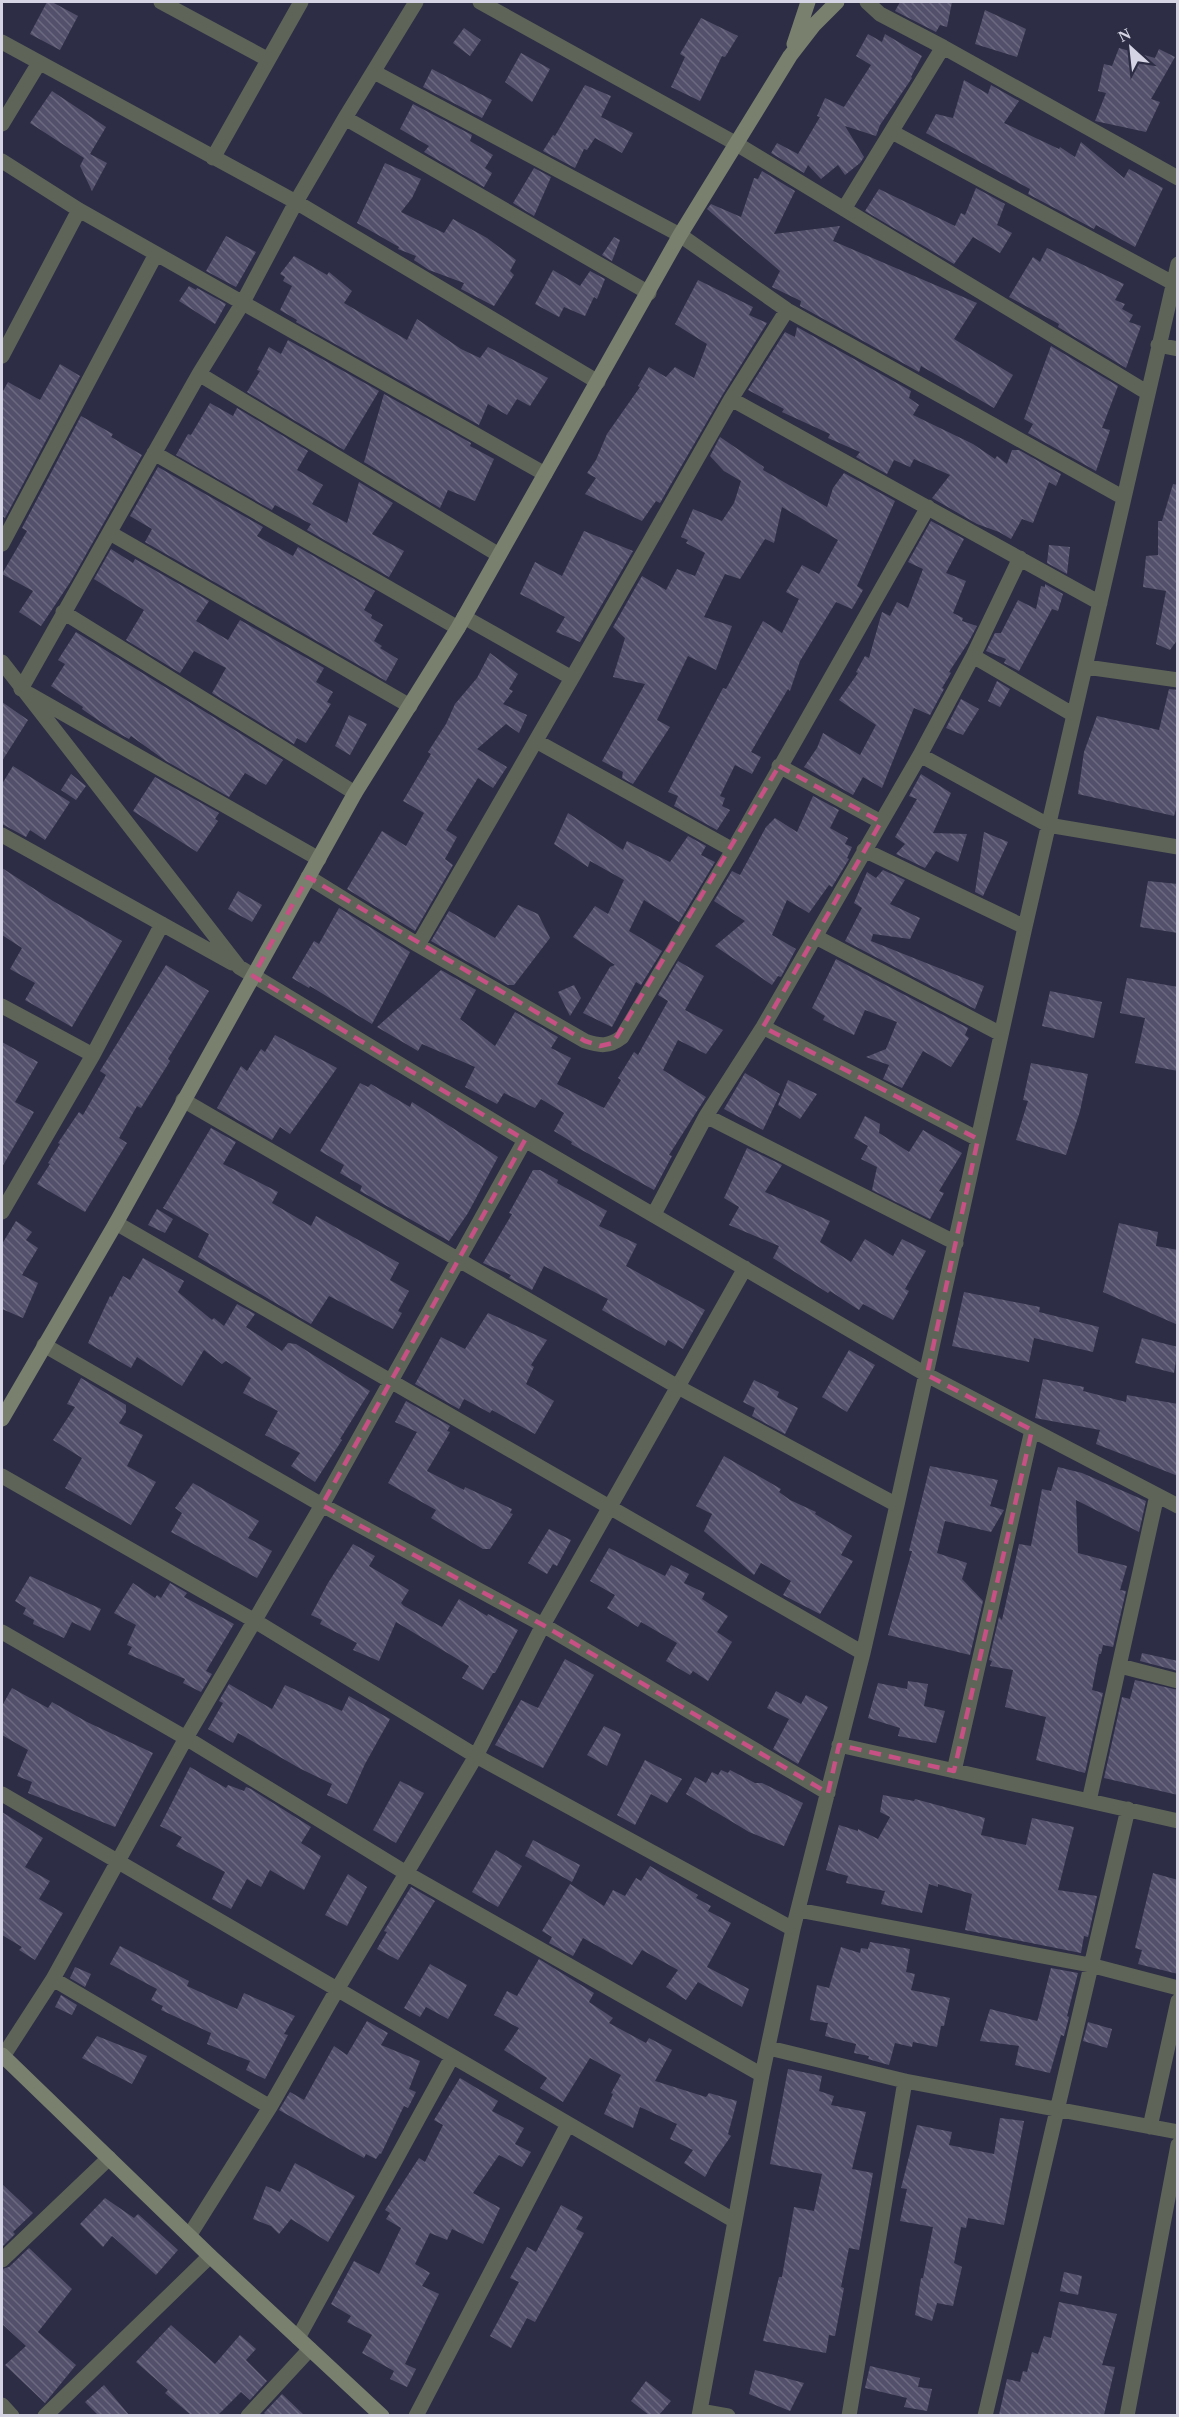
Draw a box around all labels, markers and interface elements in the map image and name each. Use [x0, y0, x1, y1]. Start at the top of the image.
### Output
north arrow [1101, 18, 1161, 78]
text: N [1115, 25, 1134, 45]

